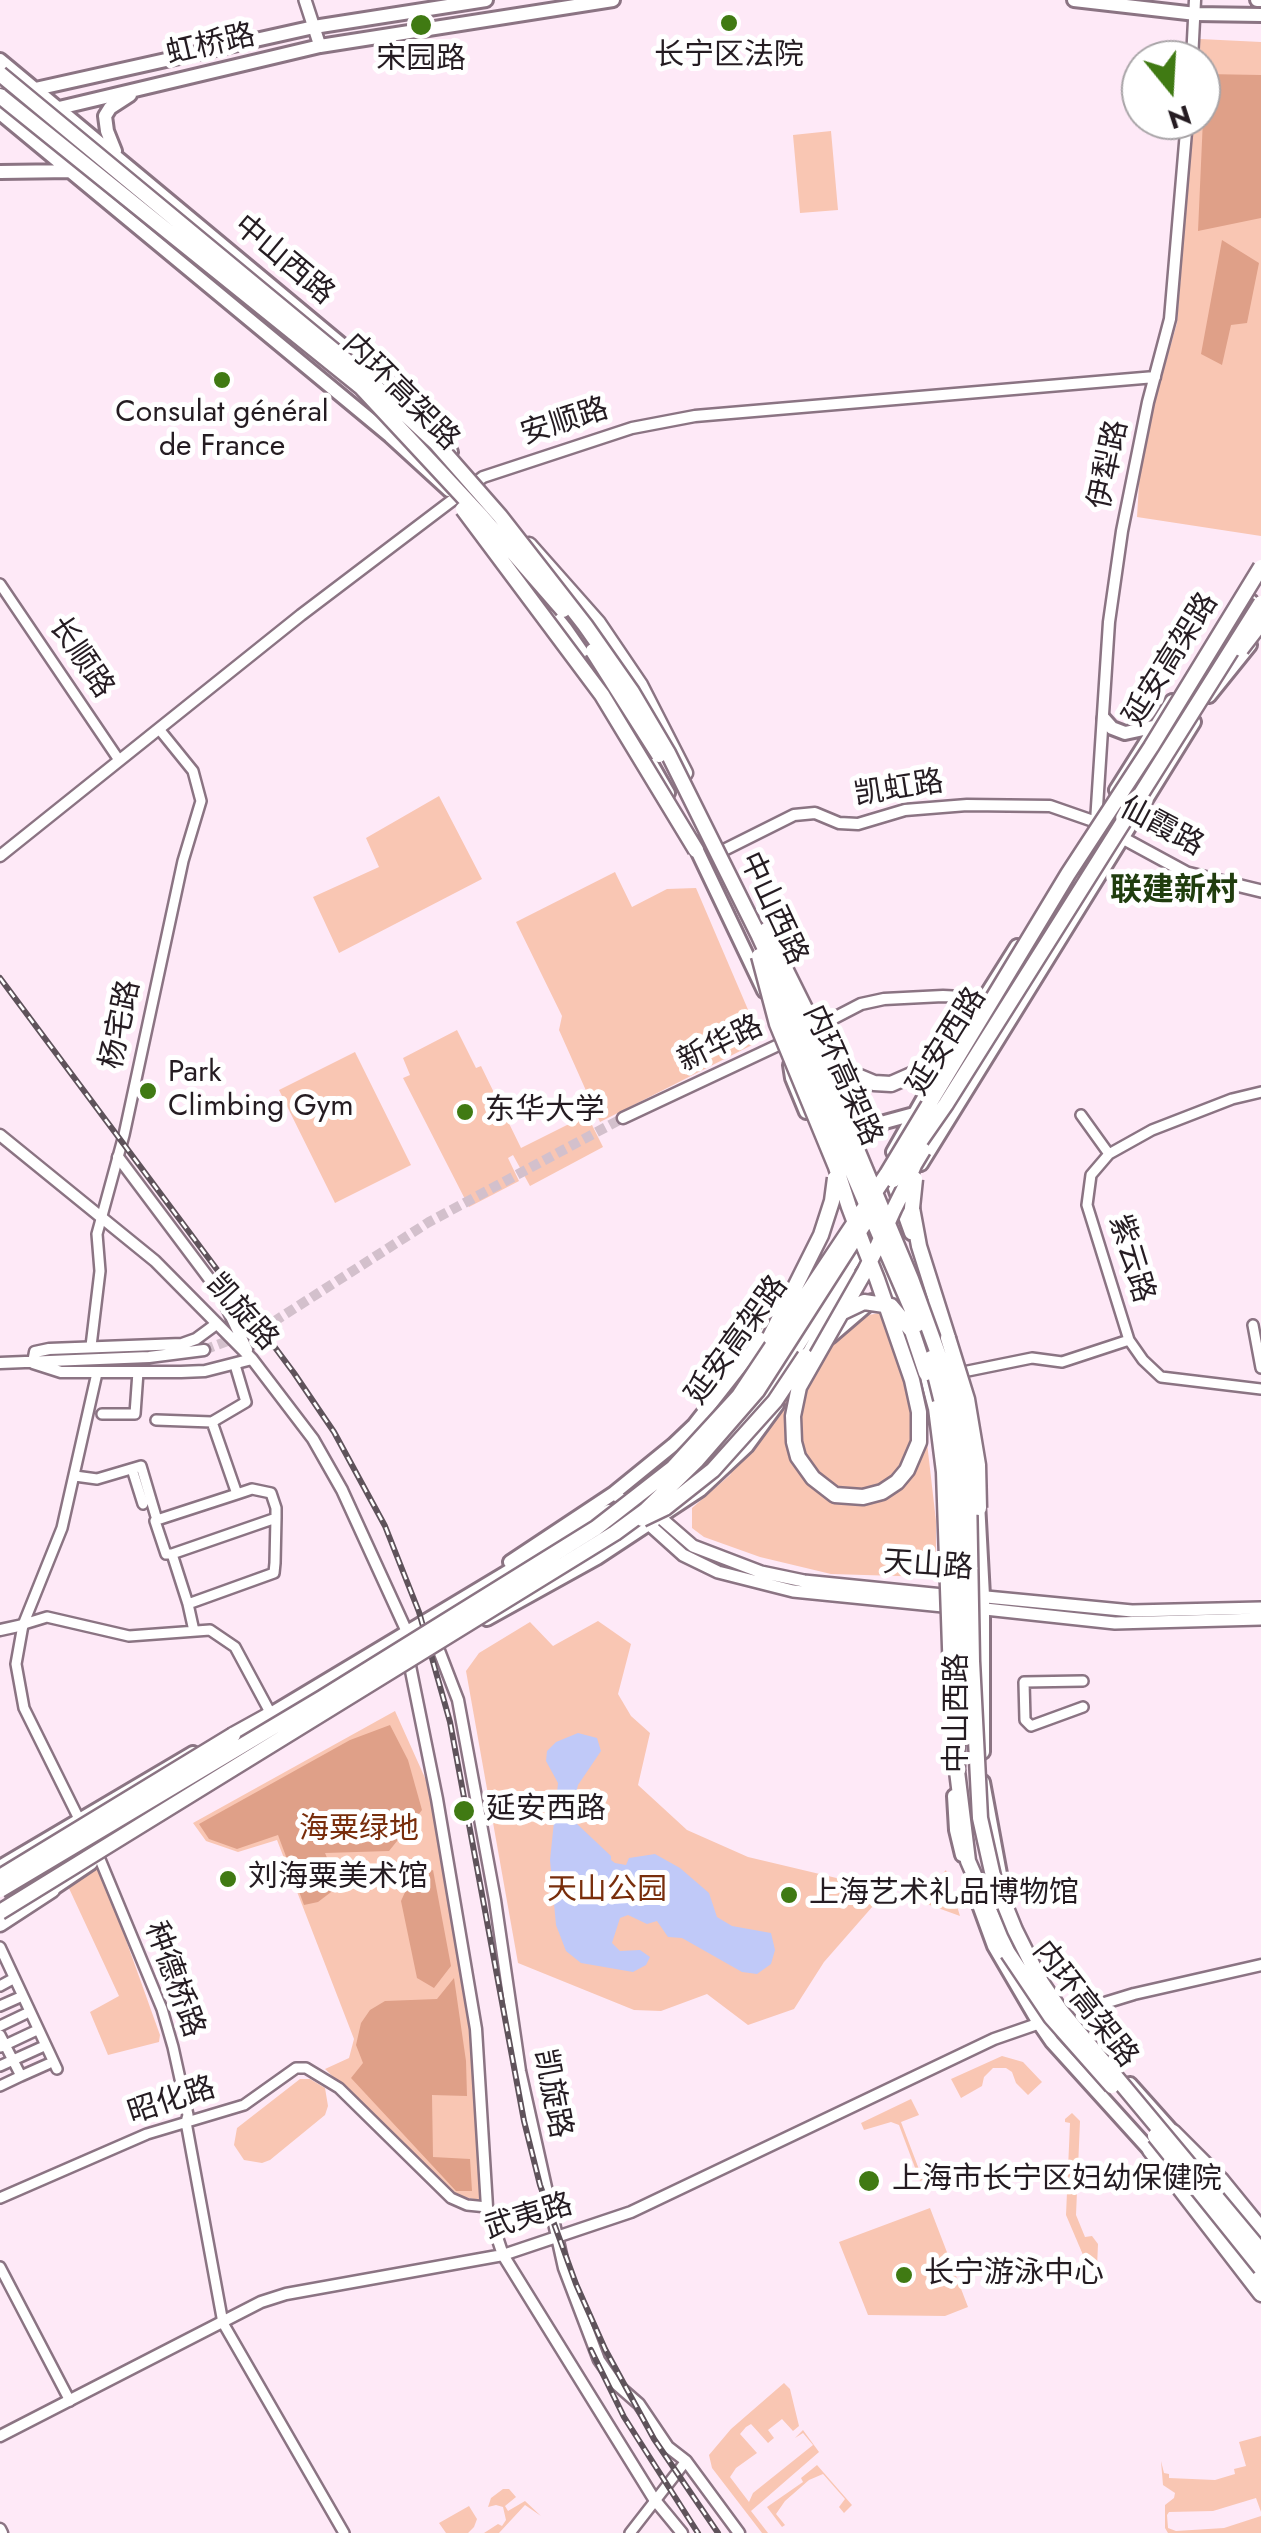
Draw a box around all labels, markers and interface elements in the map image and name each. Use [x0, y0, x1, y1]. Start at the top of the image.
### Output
marker: 宋园路 [408, 12, 434, 38]
marker: 长宁区法院 [718, 12, 740, 34]
street label: 虹桥路 [163, 18, 259, 74]
place label: 长宁区法院 [654, 39, 804, 75]
north arrow [1121, 40, 1221, 140]
place label: 宋园路 [376, 43, 466, 79]
text: N [1163, 94, 1197, 140]
street label: 中山西路 [225, 209, 341, 313]
street label: 内环高架路 [334, 327, 466, 459]
marker: Consulat général de France [211, 369, 233, 391]
street label: 安顺路 [517, 392, 613, 454]
place label: Consulat général de France [115, 396, 329, 466]
street label: 伊犁路 [1083, 417, 1137, 513]
street label: 延安高架路 [1117, 587, 1227, 733]
street label: 长顺路 [40, 611, 120, 705]
street label: 凯虹路 [852, 765, 946, 815]
street label: 仙霞路 [1113, 791, 1209, 865]
street label: 中山西路 [730, 847, 814, 971]
district label: 联建新村 [1110, 873, 1238, 911]
street label: 杨宅路 [95, 977, 149, 1073]
street label: 延安西路 [901, 982, 995, 1102]
street label: 内环高架路 [794, 1000, 888, 1152]
street label: 新华路 [673, 1009, 769, 1081]
place label: Park Climbing Gym [168, 1056, 354, 1126]
marker: Park Climbing Gym [137, 1080, 159, 1102]
place label: 东华大学 [485, 1094, 605, 1130]
marker: 东华大学 [454, 1101, 476, 1123]
street label: 紫云路 [1100, 1211, 1160, 1307]
street label: 凯旋路 [198, 1268, 284, 1358]
street label: 延安高架路 [679, 1270, 797, 1412]
street label: 天山路 [882, 1546, 974, 1588]
street label: 中山西路 [941, 1653, 977, 1773]
place label: 延安西路 [486, 1793, 606, 1829]
marker: 延安西路 [451, 1798, 477, 1824]
park label: 海粟绿地 [299, 1813, 419, 1849]
place label: 刘海粟美术馆 [248, 1861, 428, 1897]
marker: 刘海粟美术馆 [217, 1868, 239, 1890]
park label: 天山公园 [547, 1874, 667, 1910]
place label: 上海艺术礼品博物馆 [809, 1877, 1079, 1913]
marker: 上海艺术礼品博物馆 [778, 1884, 800, 1906]
street label: 种德桥路 [136, 1917, 210, 2043]
street label: 内环高架路 [1024, 1935, 1144, 2075]
street label: 凯旋路 [525, 2046, 577, 2142]
street label: 昭化路 [124, 2071, 220, 2133]
place label: 上海市长宁区妇幼保健院 [892, 2163, 1222, 2199]
marker: 上海市长宁区妇幼保健院 [856, 2168, 882, 2194]
street label: 武夷路 [481, 2188, 577, 2248]
place label: 长宁游泳中心 [924, 2257, 1104, 2293]
marker: 长宁游泳中心 [893, 2264, 915, 2286]

